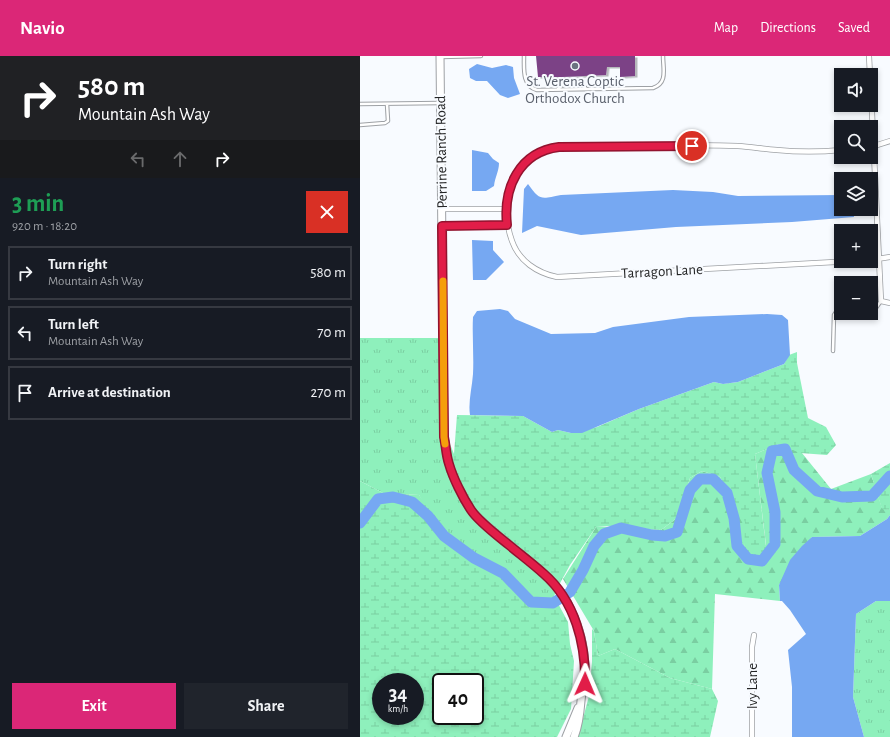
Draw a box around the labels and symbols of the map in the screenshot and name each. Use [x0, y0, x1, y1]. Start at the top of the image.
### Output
marker: St. Verena Coptic Orthodox Church [570, 61, 580, 71]
place label: St. Verena Coptic Orthodox Church [525, 74, 625, 106]
street label: Perrine Ranch Road [433, 95, 450, 209]
pin [675, 129, 709, 163]
street label: Tarragon Lane [621, 262, 703, 281]
position arrow [564, 663, 606, 705]
street label: Ivy Lane [745, 663, 760, 709]
speed limit sign: 40 [432, 673, 484, 725]

